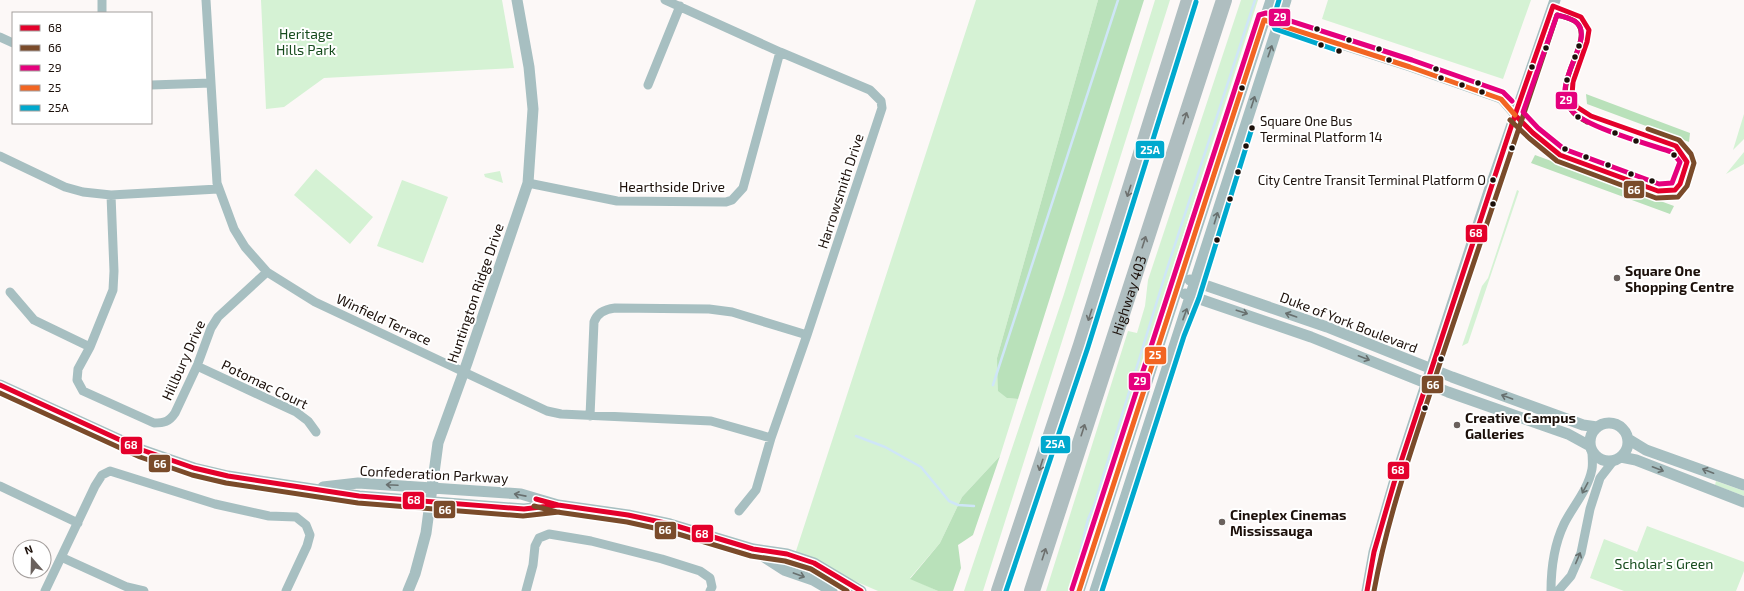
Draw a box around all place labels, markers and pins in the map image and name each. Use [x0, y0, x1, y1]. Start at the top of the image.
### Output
unlabelled marker [1312, 24, 1322, 34]
unlabelled marker [1344, 35, 1354, 45]
unlabelled marker [1316, 40, 1326, 50]
unlabelled marker [1574, 41, 1584, 51]
unlabelled marker [1541, 43, 1551, 53]
unlabelled marker [1374, 44, 1384, 54]
unlabelled marker [1334, 46, 1344, 56]
unlabelled marker [1570, 52, 1580, 62]
unlabelled marker [1384, 55, 1394, 65]
unlabelled marker [1527, 62, 1537, 72]
unlabelled marker [1431, 64, 1441, 74]
unlabelled marker [1436, 73, 1446, 83]
unlabelled marker [1562, 75, 1572, 85]
unlabelled marker [1473, 78, 1483, 88]
unlabelled marker [1457, 80, 1467, 90]
unlabelled marker [1237, 83, 1247, 93]
unlabelled marker [1477, 87, 1487, 97]
unlabelled marker [1573, 112, 1583, 122]
place label: Square One Bus Terminal Platform 14 [1260, 113, 1383, 145]
marker: Square One Bus Terminal Platform 14 [1247, 123, 1257, 133]
unlabelled marker [1610, 128, 1620, 138]
unlabelled marker [1631, 136, 1641, 146]
unlabelled marker [1241, 141, 1251, 151]
unlabelled marker [1507, 143, 1517, 153]
unlabelled marker [1560, 144, 1570, 154]
unlabelled marker [1669, 150, 1679, 160]
unlabelled marker [1581, 152, 1591, 162]
unlabelled marker [1603, 160, 1613, 170]
unlabelled marker [1233, 167, 1243, 177]
unlabelled marker [1626, 169, 1636, 179]
place label: City Centre Transit Terminal Platform O [1258, 172, 1486, 188]
marker: City Centre Transit Terminal Platform O [1488, 175, 1498, 185]
unlabelled marker [1647, 176, 1657, 186]
unlabelled marker [1225, 194, 1235, 204]
unlabelled marker [1488, 199, 1498, 209]
unlabelled marker [1212, 235, 1222, 245]
place label: Square One Shopping Centre [1625, 262, 1734, 295]
marker: Square One Shopping Centre [1612, 273, 1622, 283]
unlabelled marker [1436, 354, 1446, 364]
unlabelled marker [1420, 403, 1430, 413]
place label: Creative Campus Galleries [1465, 409, 1576, 442]
marker: Creative Campus Galleries [1452, 420, 1462, 430]
place label: Cineplex Cinemas Mississauga [1230, 506, 1346, 539]
marker: Cineplex Cinemas Mississauga [1217, 517, 1227, 527]

